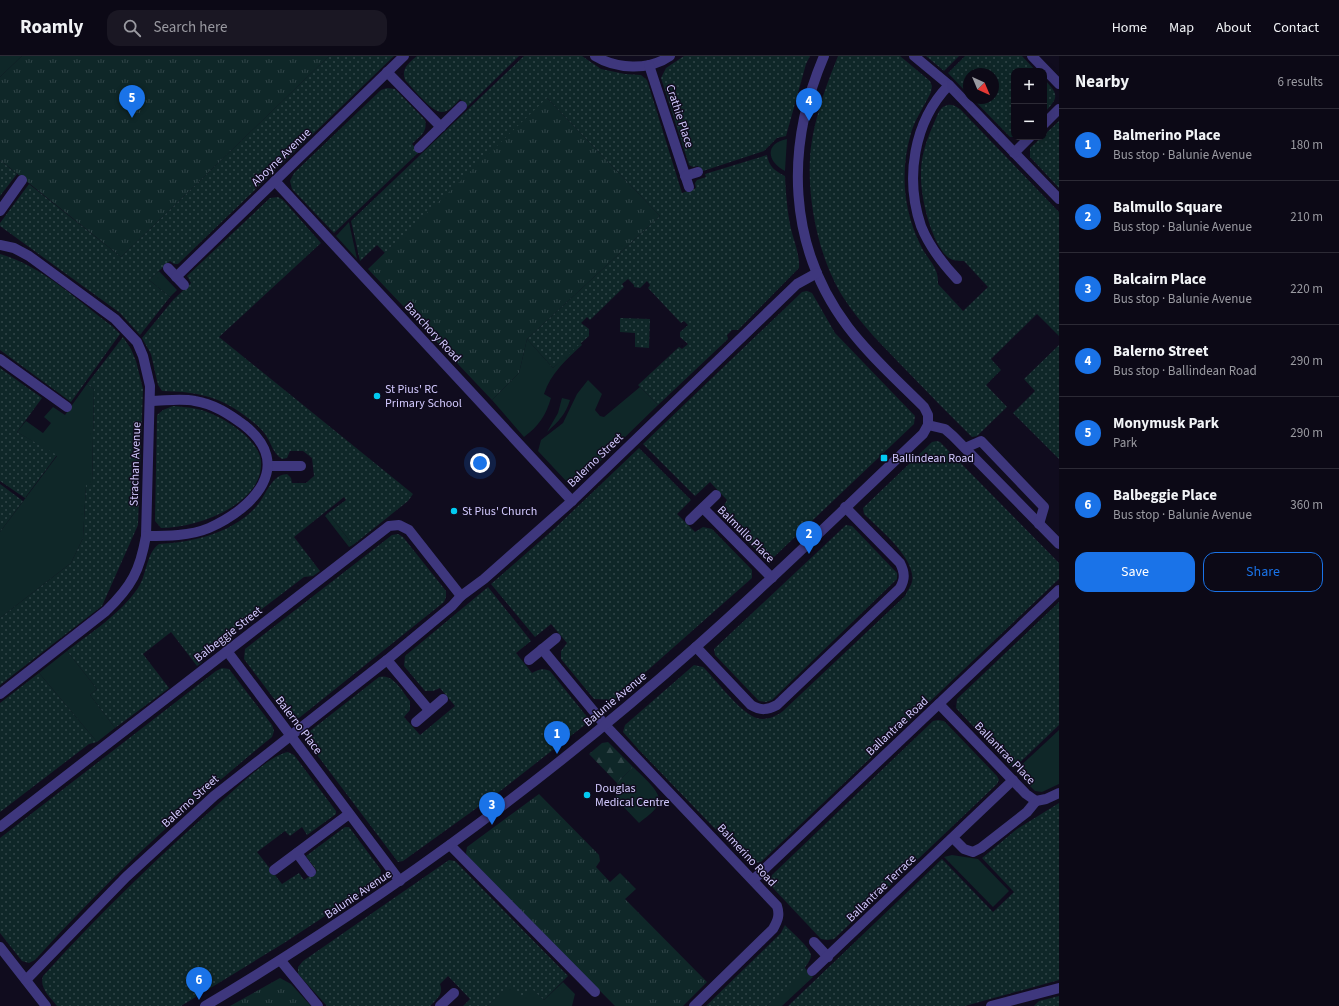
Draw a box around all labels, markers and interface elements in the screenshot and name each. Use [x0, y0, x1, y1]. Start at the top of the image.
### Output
search box [107, 10, 387, 46]
text: Roamly [20, 14, 83, 41]
icon: search [121, 17, 143, 39]
text: Search here [153, 17, 227, 38]
text: Home [1112, 18, 1147, 38]
text: Map [1169, 18, 1194, 38]
text: About [1216, 18, 1251, 38]
text: Contact [1273, 18, 1319, 38]
north arrow [963, 68, 999, 104]
map controls [1011, 68, 1047, 140]
button: + [1011, 68, 1047, 104]
text: Nearby [1075, 70, 1129, 94]
text: 6 results [1278, 73, 1323, 91]
street label: Crathie Place [661, 82, 698, 150]
pin: 5 [119, 85, 145, 118]
pin: 4 [796, 88, 822, 121]
button: − [1011, 104, 1047, 140]
street label: Aboyne Avenue [248, 124, 315, 190]
text: Balmerino Place [1113, 125, 1220, 146]
text: 1 [1085, 136, 1091, 154]
text: 180 m [1290, 136, 1323, 154]
text: Bus stop · Balunie Avenue [1113, 146, 1252, 164]
text: Balmullo Square [1113, 197, 1223, 218]
text: 2 [1085, 208, 1091, 226]
text: 210 m [1290, 208, 1323, 226]
text: Bus stop · Balunie Avenue [1113, 218, 1252, 236]
text: Balcairn Place [1113, 269, 1206, 290]
text: 3 [1085, 280, 1091, 298]
text: 220 m [1290, 280, 1323, 298]
text: Bus stop · Balunie Avenue [1113, 290, 1252, 308]
street label: Banchory Road [400, 299, 465, 366]
text: Balerno Street [1113, 341, 1209, 362]
text: 4 [1085, 352, 1091, 370]
text: 290 m [1290, 352, 1323, 370]
text: Bus stop · Ballindean Road [1113, 362, 1257, 380]
place label: St Pius' RC Primary School [385, 381, 462, 412]
marker: St Pius' RC Primary School [372, 391, 382, 401]
text: Monymusk Park [1113, 413, 1219, 434]
street label: Strachan Avenue [126, 422, 145, 506]
text: 5 [1085, 424, 1091, 442]
text: 290 m [1290, 424, 1323, 442]
street label: Balerno Street [564, 429, 627, 491]
text: Park [1113, 434, 1137, 452]
place label: Ballindean Road [892, 450, 974, 467]
your location [470, 453, 490, 473]
marker: Ballindean Road [879, 453, 889, 463]
text: Balbeggie Place [1113, 485, 1217, 506]
text: 6 [1085, 496, 1091, 514]
text: 360 m [1290, 496, 1323, 514]
street label: Balmullo Place [713, 502, 778, 567]
place label: St Pius' Church [462, 503, 537, 520]
marker: St Pius' Church [449, 506, 459, 516]
text: Bus stop · Balunie Avenue [1113, 506, 1252, 524]
pin: 2 [796, 521, 822, 554]
button: Save [1075, 552, 1195, 592]
button: Share [1203, 552, 1323, 592]
street label: Balbeggie Street [191, 602, 266, 666]
street label: Balunie Avenue [580, 668, 651, 731]
street label: Balerno Place [271, 693, 326, 758]
street label: Ballantrae Road [862, 693, 932, 760]
street label: Ballantrae Place [970, 718, 1039, 789]
pin: 1 [544, 721, 570, 754]
street label: Balerno Street [158, 771, 223, 832]
place label: Douglas Medical Centre [595, 780, 670, 811]
marker: Douglas Medical Centre [582, 790, 592, 800]
pin: 3 [479, 792, 505, 825]
street label: Balmerino Road [713, 820, 780, 891]
street label: Ballantrae Terrace [843, 851, 920, 926]
street label: Balunie Avenue [321, 866, 395, 923]
pin: 6 [186, 967, 212, 1000]

